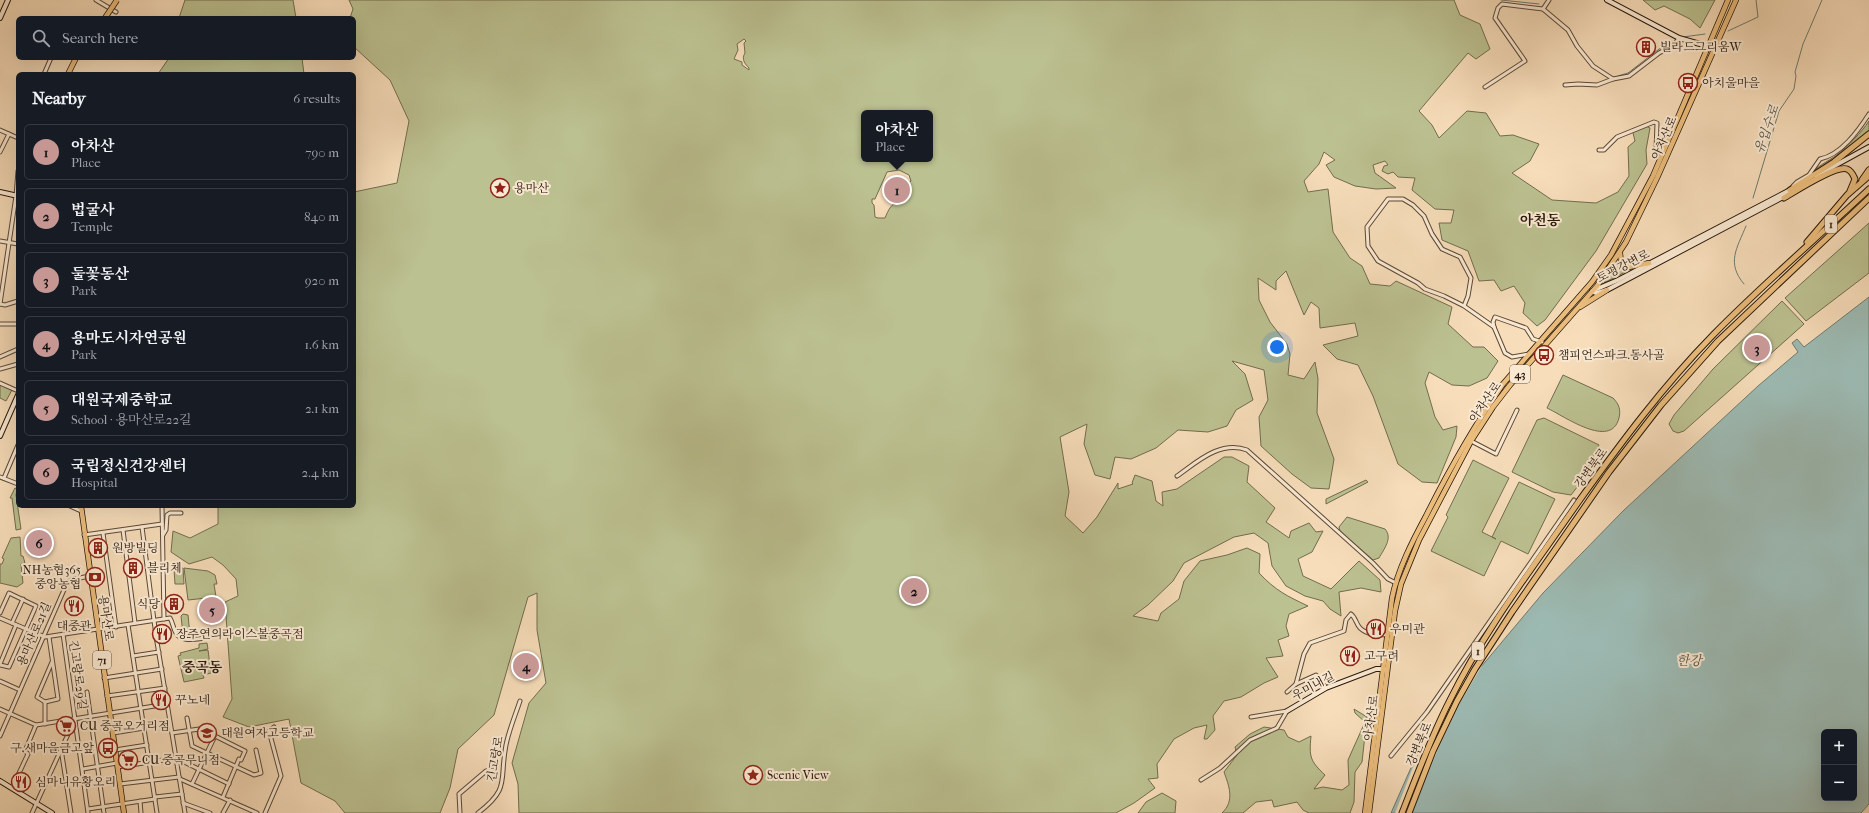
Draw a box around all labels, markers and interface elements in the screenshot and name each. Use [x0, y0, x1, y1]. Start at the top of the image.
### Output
search box [16, 16, 356, 60]
icon: search [30, 27, 52, 49]
text: Search here [62, 29, 138, 47]
building icon: 빌라드그리움W [1635, 36, 1657, 58]
place label: 빌라드그리움W [1660, 40, 1743, 54]
bus stop icon: 아치울마을 [1677, 72, 1699, 94]
place label: 아치울마을 [1702, 76, 1760, 90]
text: Nearby [32, 88, 86, 108]
text: 6 results [293, 91, 340, 106]
water label: 유입수로 [1751, 103, 1782, 155]
popup [861, 110, 933, 162]
street label: 아차산로 [1648, 114, 1680, 162]
text: 아차산 [875, 121, 919, 139]
text: 아차산 [71, 137, 114, 155]
text: Place [875, 139, 905, 154]
text: 1 [44, 145, 48, 160]
text: 790 m [305, 145, 339, 160]
text: Place [71, 155, 101, 170]
pin: 1 [884, 175, 910, 205]
place icon: 용마산 [489, 177, 511, 199]
place label: 용마산 [514, 181, 549, 195]
text: 법굴사 [71, 201, 114, 219]
text: 2 [43, 209, 49, 224]
text: 840 m [304, 209, 339, 224]
district label: 아천동 [1520, 212, 1561, 229]
road number: 1 [1825, 215, 1837, 233]
text: Temple [71, 219, 113, 234]
street label: 토평강변로 [1594, 246, 1652, 285]
text: 둘꽃동산 [71, 265, 129, 283]
text: 3 [43, 273, 49, 288]
text: 920 m [305, 273, 339, 288]
text: Park [71, 283, 97, 298]
text: 용마도시자연공원 [71, 329, 187, 347]
pin: 3 [1744, 333, 1770, 363]
text: 4 [42, 337, 50, 352]
text: 1.6 km [305, 337, 339, 352]
your location [1267, 337, 1287, 357]
bus stop icon: 챔피언스파크.동사골 [1533, 344, 1555, 366]
text: Park [71, 347, 97, 362]
place label: 챔피언스파크.동사골 [1558, 348, 1665, 362]
road number: 43 [1510, 365, 1530, 383]
street label: 아차산로 [1466, 379, 1504, 425]
text: 대원국제중학교 [71, 391, 172, 409]
text: 5 [43, 401, 49, 416]
text: 2.1 km [305, 401, 339, 416]
text: School · 용마산로22길 [71, 412, 192, 427]
street label: 강변북로 [1572, 445, 1611, 491]
text: 국립정신건강센터 [71, 457, 187, 475]
text: 6 [42, 465, 50, 480]
text: 2.4 km [302, 465, 339, 480]
text: Hospital [71, 475, 118, 490]
pin: 6 [26, 528, 52, 558]
building icon: 원방빌딩 [87, 537, 109, 559]
place label: 원방빌딩 [112, 541, 158, 555]
building icon: 블리체 [122, 557, 144, 579]
place label: 블리체 [147, 561, 182, 575]
place label: NH농협365 중앙농협 [23, 563, 81, 591]
bank icon: NH농협365 중앙농협 [84, 566, 106, 588]
pin: 2 [901, 576, 927, 606]
building icon: 식당 [163, 593, 185, 615]
street label: 용마산로 [96, 594, 116, 642]
restaurant icon: 대중관 [63, 595, 85, 617]
pin: 5 [199, 595, 225, 625]
place label: 식당 [137, 597, 160, 611]
street label: 용마산로21길 [14, 600, 54, 668]
restaurant icon: 우미관 [1365, 618, 1387, 640]
place label: 대중관 [57, 619, 92, 633]
place label: 우미관 [1390, 622, 1425, 636]
restaurant icon: 장주연의라이스볼중곡점 [151, 623, 173, 645]
place label: 장주연의라이스볼중곡점 [176, 627, 304, 641]
street label: 긴고랑로29길 [66, 639, 90, 711]
road number: 1 [1472, 642, 1484, 660]
restaurant icon: 고구려 [1339, 645, 1361, 667]
place label: 고구려 [1364, 649, 1399, 663]
road number: 71 [93, 651, 111, 669]
pin: 4 [513, 651, 539, 681]
water label: 한강 [1676, 653, 1704, 668]
district label: 중곡동 [182, 659, 223, 676]
street label: 우미내길 [1289, 669, 1337, 703]
restaurant icon: 꾸노네 [150, 689, 172, 711]
place label: 꾸노네 [175, 693, 210, 707]
street label: 아차산로 [1361, 694, 1381, 742]
supermarket icon: CU 중곡오거리점 [55, 715, 77, 737]
place label: CU 중곡오거리점 [80, 719, 170, 733]
street label: 강변북로 [1403, 720, 1435, 768]
school or university icon: 대원여자고등학교 [196, 722, 218, 744]
place label: 대원여자고등학교 [221, 726, 314, 740]
map controls [1821, 729, 1857, 801]
button: + [1821, 729, 1857, 765]
street label: 긴고랑로 [484, 735, 506, 783]
bus stop icon: 구.새마을금고앞 [97, 737, 119, 759]
place label: 구.새마을금고앞 [11, 741, 94, 755]
supermarket icon: CU 중곡무니점 [117, 749, 139, 771]
place label: CU 중곡무니점 [142, 753, 220, 767]
place icon: Scenic View [742, 764, 764, 786]
button: − [1821, 765, 1857, 801]
place label: Scenic View [767, 768, 830, 782]
restaurant icon: 심마니유황오리 [10, 771, 32, 793]
place label: 심마니유황오리 [35, 775, 116, 789]

